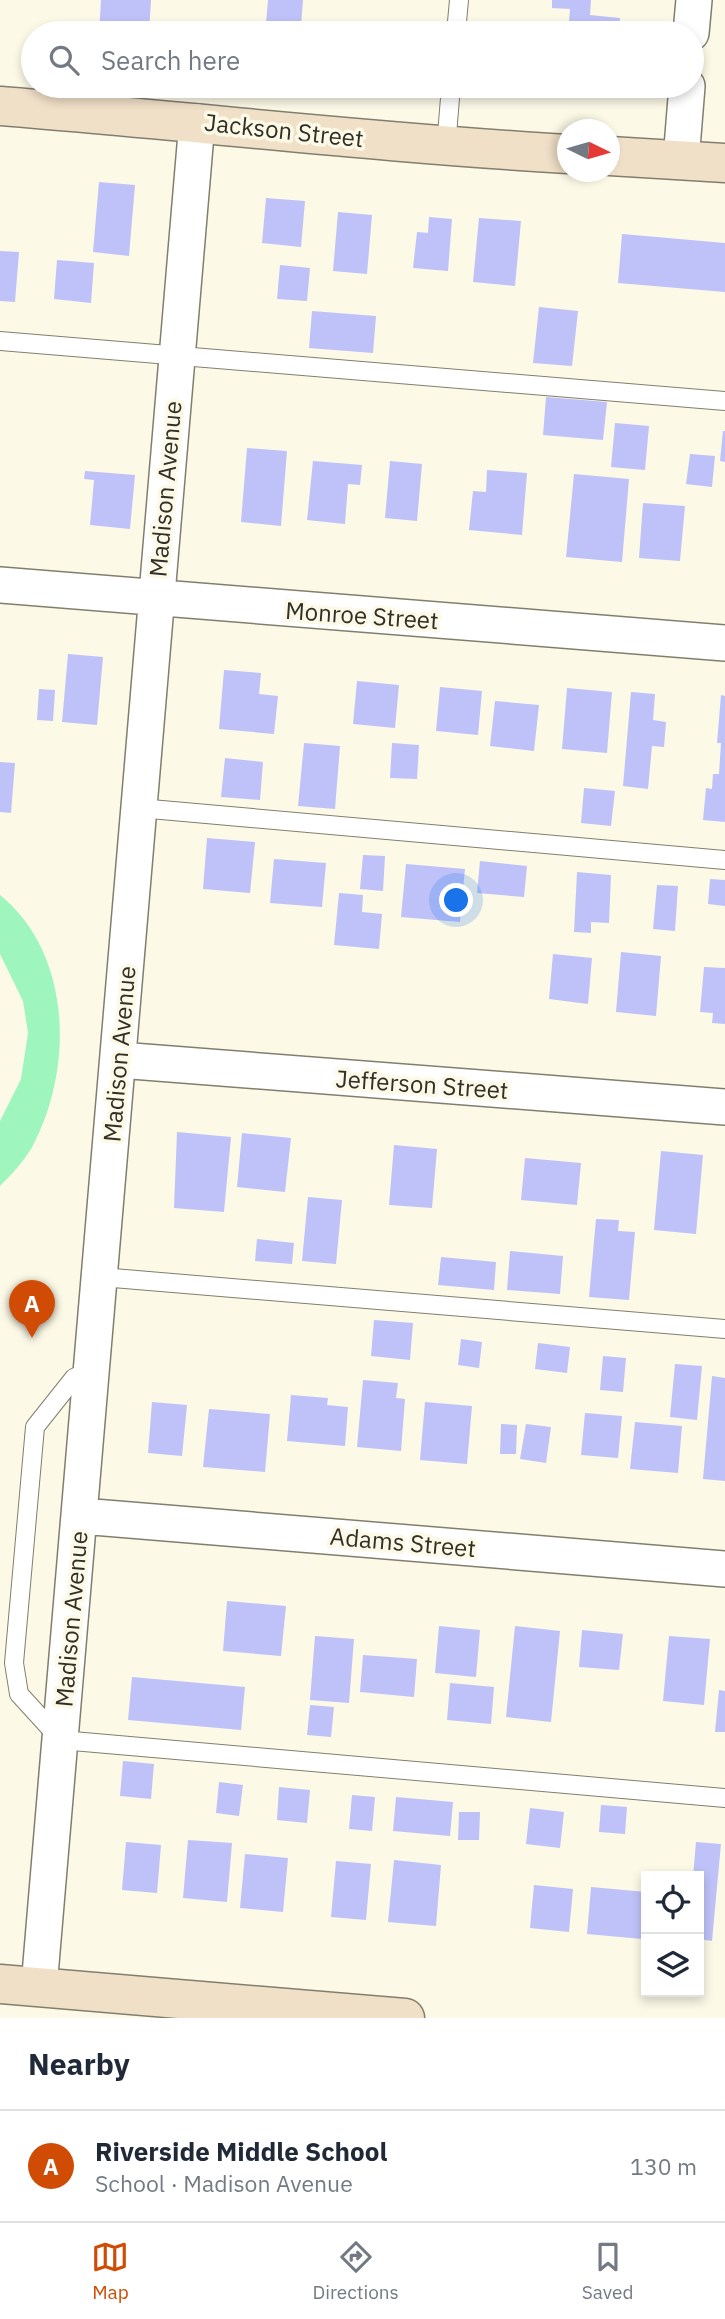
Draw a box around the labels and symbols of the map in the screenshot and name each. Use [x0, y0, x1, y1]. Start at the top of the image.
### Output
street label: Jackson Street [203, 106, 365, 154]
north arrow [557, 119, 620, 182]
street label: Madison Avenue [141, 400, 189, 578]
street label: Monroe Street [284, 594, 440, 636]
your location [439, 883, 473, 917]
street label: Madison Avenue [95, 965, 143, 1143]
street label: Jefferson Street [335, 1062, 509, 1106]
pin: A [9, 1280, 55, 1338]
street label: Adams Street [329, 1520, 477, 1564]
street label: Madison Avenue [47, 1530, 95, 1708]

